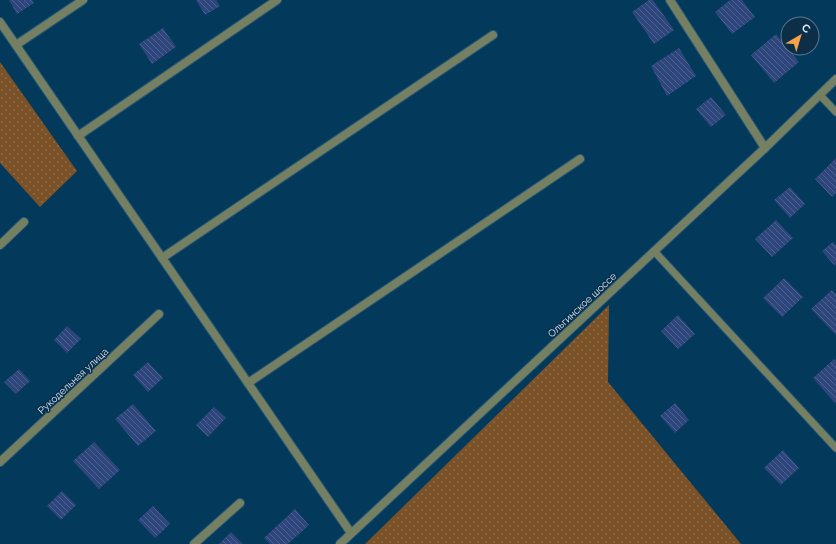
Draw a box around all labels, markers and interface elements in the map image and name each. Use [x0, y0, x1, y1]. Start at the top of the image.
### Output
north arrow [780, 16, 820, 56]
text: С [799, 21, 813, 36]
street label: Ольгинское шоссе [546, 270, 619, 339]
street label: Рукодельная улица [36, 346, 110, 416]

